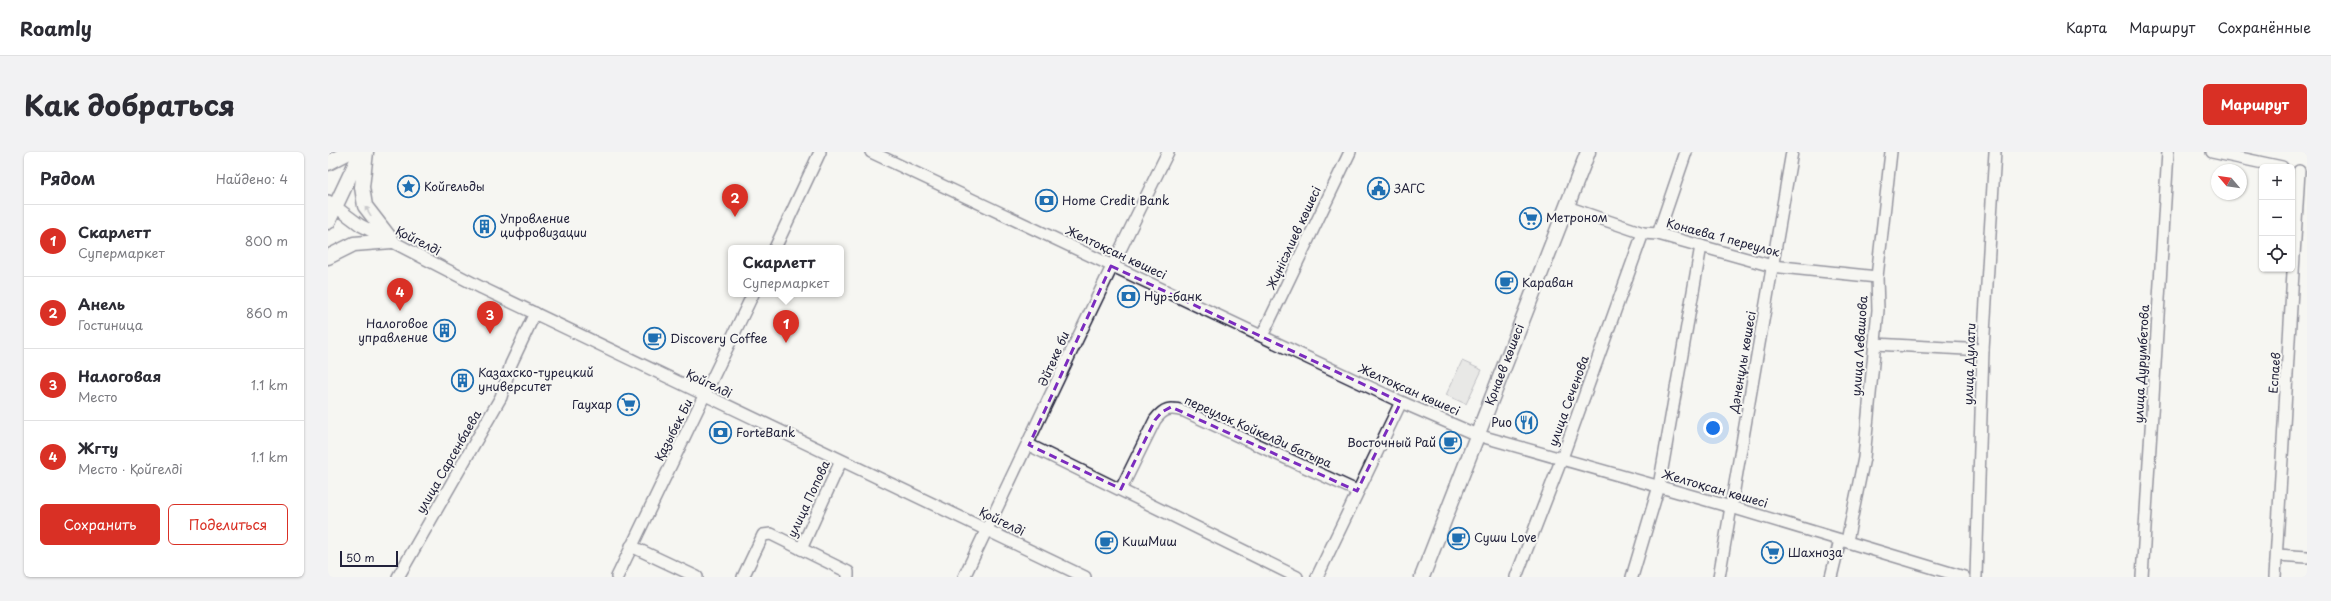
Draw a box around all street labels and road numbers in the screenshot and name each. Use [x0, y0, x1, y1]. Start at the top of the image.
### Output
street label: Жүнісәлиев көшесі [1261, 183, 1325, 292]
street label: Конаева 1 переулок [1665, 213, 1783, 261]
street label: Қойгелді [393, 221, 444, 259]
street label: Желтоқсан көшесі [1063, 221, 1170, 283]
street label: улица Левашова [1847, 295, 1872, 397]
street label: улица Дурумбетова [2129, 304, 2153, 424]
street label: Дәненұлы көшесі [1724, 309, 1760, 415]
street label: Қонаев көшесі [1480, 321, 1528, 408]
street label: улица Дулати [1959, 323, 1979, 405]
street label: Әйтеке би [1033, 328, 1073, 389]
street label: улица Сеченова [1543, 352, 1593, 449]
street label: Еспаев [2264, 352, 2284, 394]
street label: Желтоқсан көшесі [1356, 359, 1463, 420]
street label: Қойгелді [684, 364, 735, 402]
street label: переулок Койкелди батыра [1182, 390, 1336, 472]
street label: Қазыбек Би [650, 395, 697, 464]
street label: улица Сарсенбаева [411, 406, 485, 517]
street label: улица Попова [782, 457, 834, 540]
street label: Желтоқсан көшесі [1660, 464, 1770, 512]
street label: Қойгелді [977, 502, 1028, 540]

